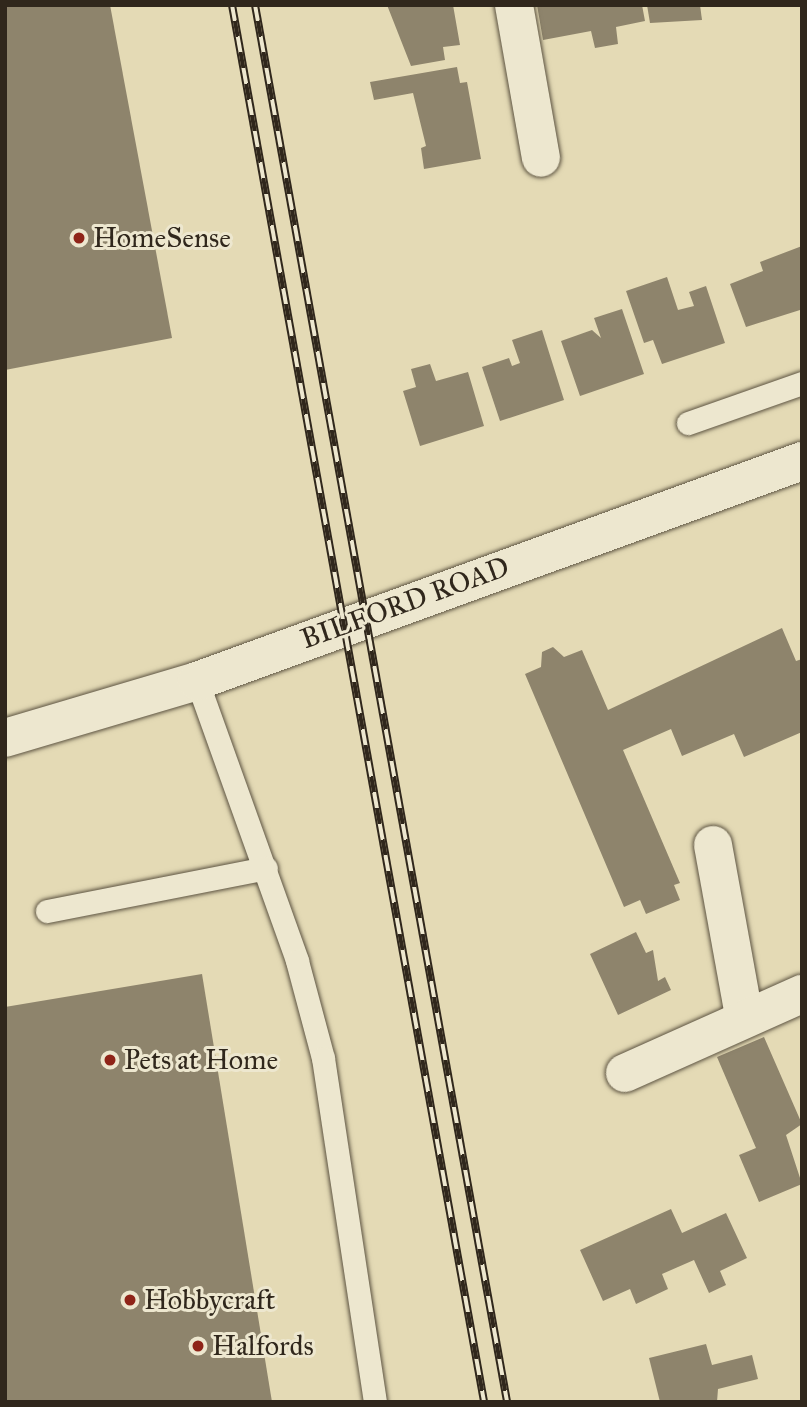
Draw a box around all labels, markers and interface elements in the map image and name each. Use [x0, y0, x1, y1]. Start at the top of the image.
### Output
place label: HomeSense [93, 221, 231, 255]
marker: HomeSense [71, 230, 87, 246]
street label: BILFORD ROAD [296, 550, 514, 656]
place label: Pets at Home [124, 1043, 278, 1077]
marker: Pets at Home [102, 1052, 118, 1068]
place label: Hobbycraft [144, 1283, 275, 1317]
marker: Hobbycraft [122, 1292, 138, 1308]
place label: Halfords [212, 1329, 314, 1363]
marker: Halfords [190, 1338, 206, 1354]

